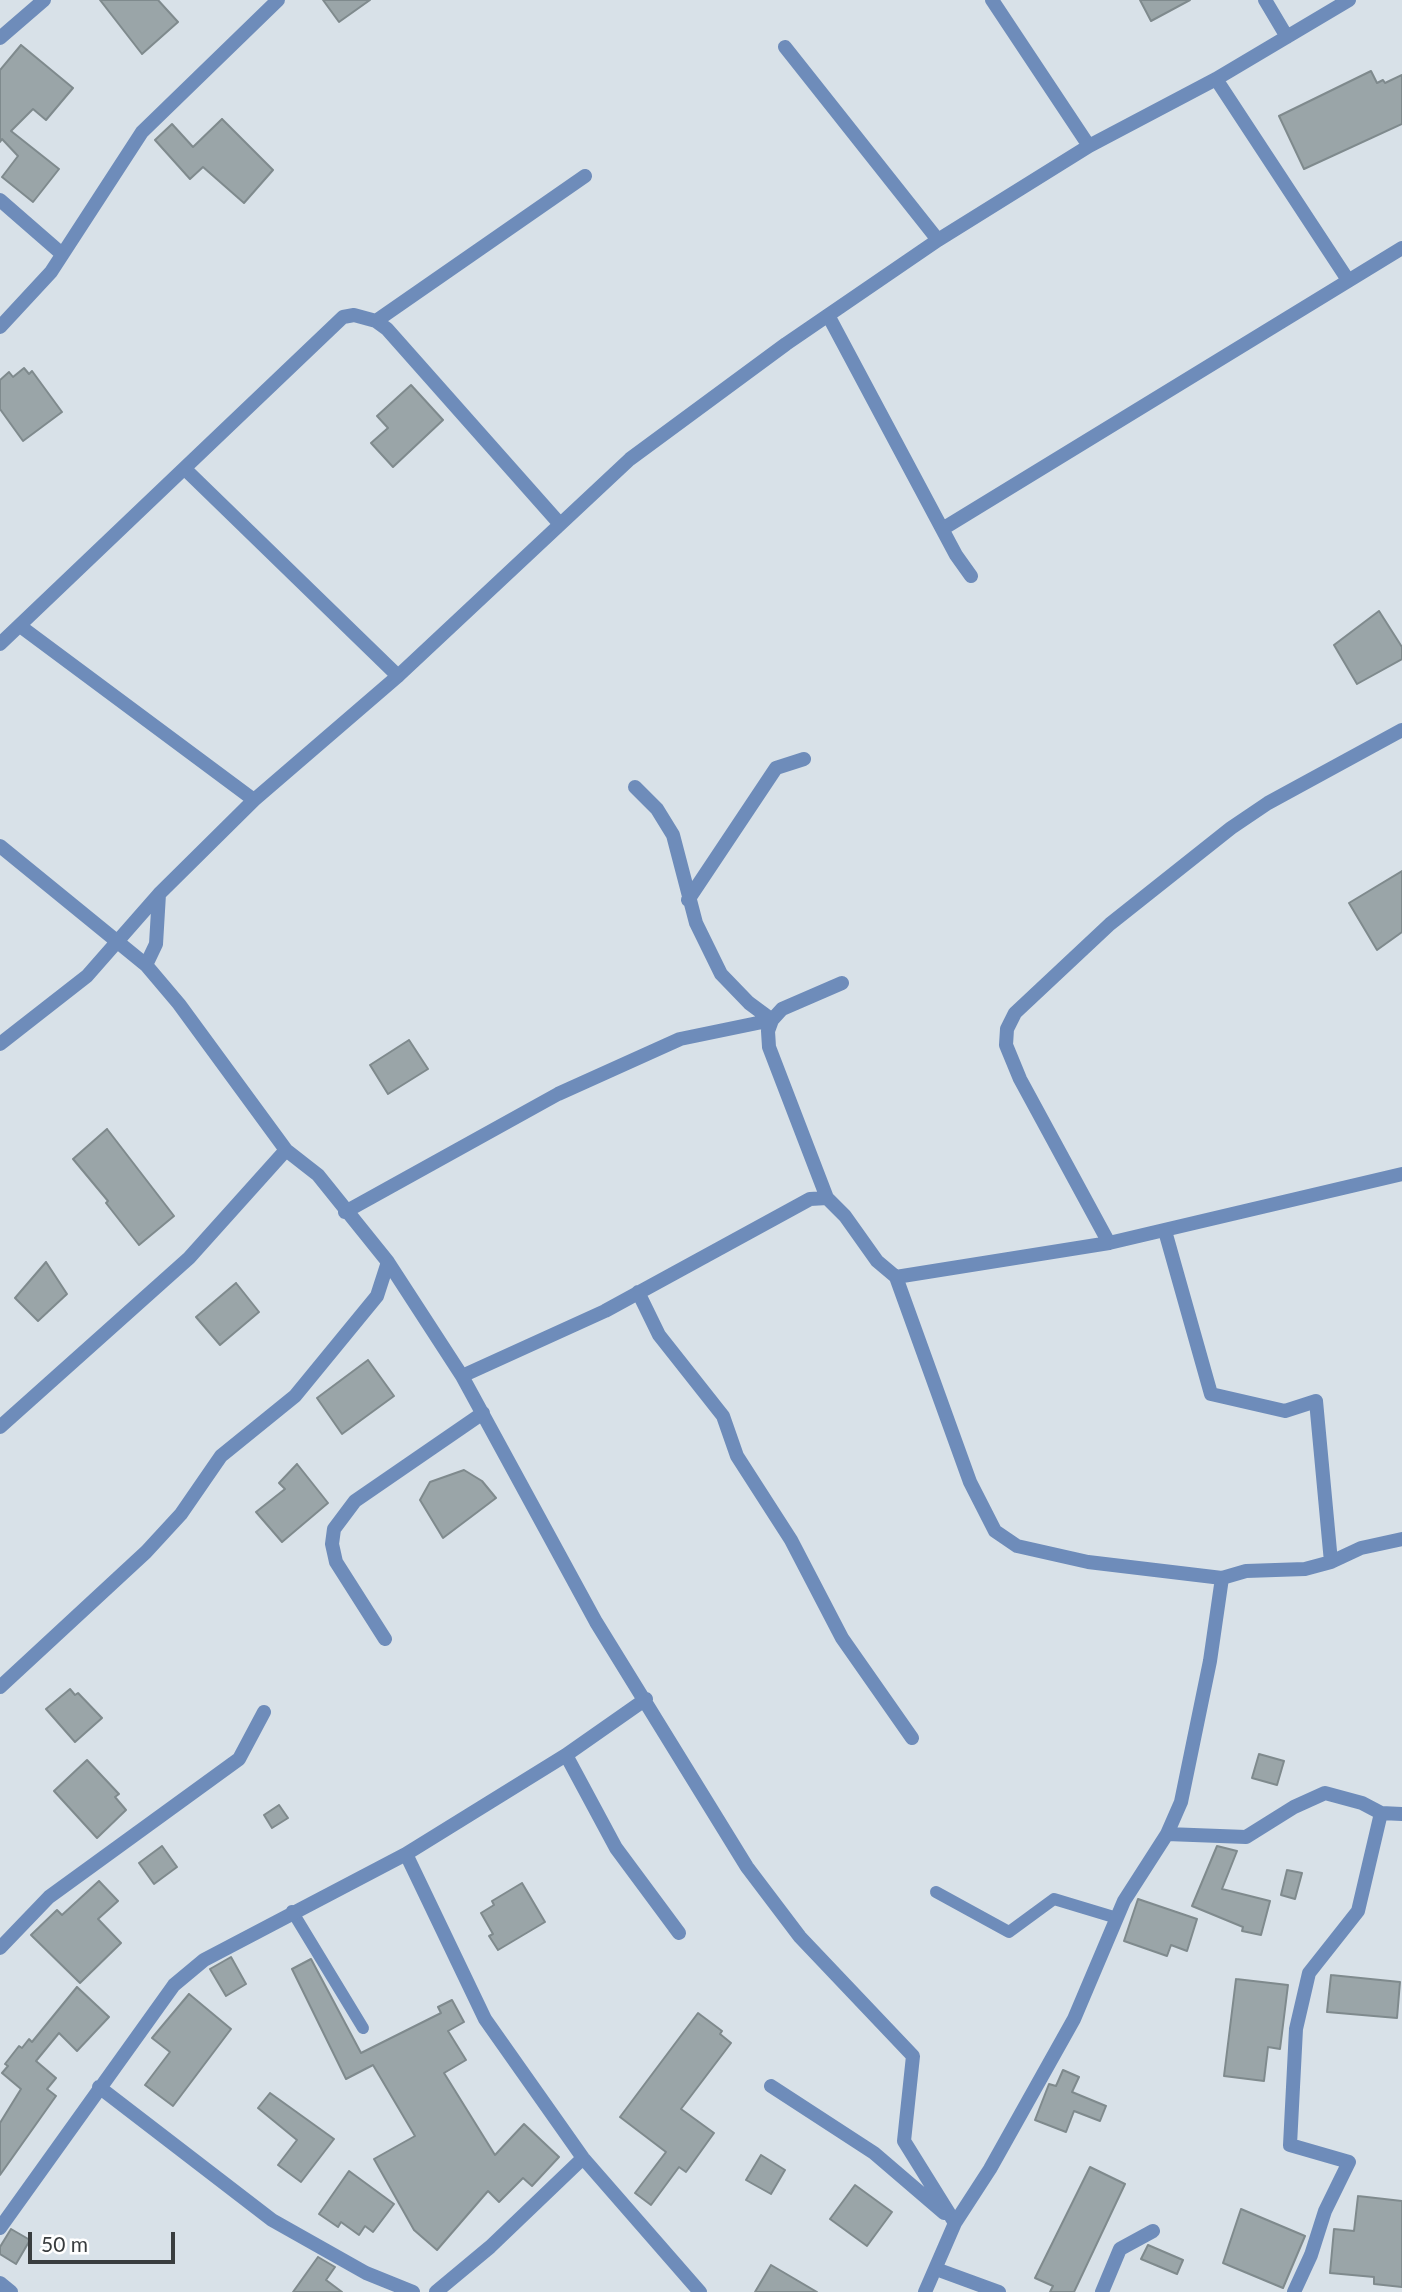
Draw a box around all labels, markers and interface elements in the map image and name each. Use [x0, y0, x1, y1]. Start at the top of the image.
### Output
scale bar [32, 2218, 178, 2262]
text: 50 m [41, 2231, 88, 2256]

